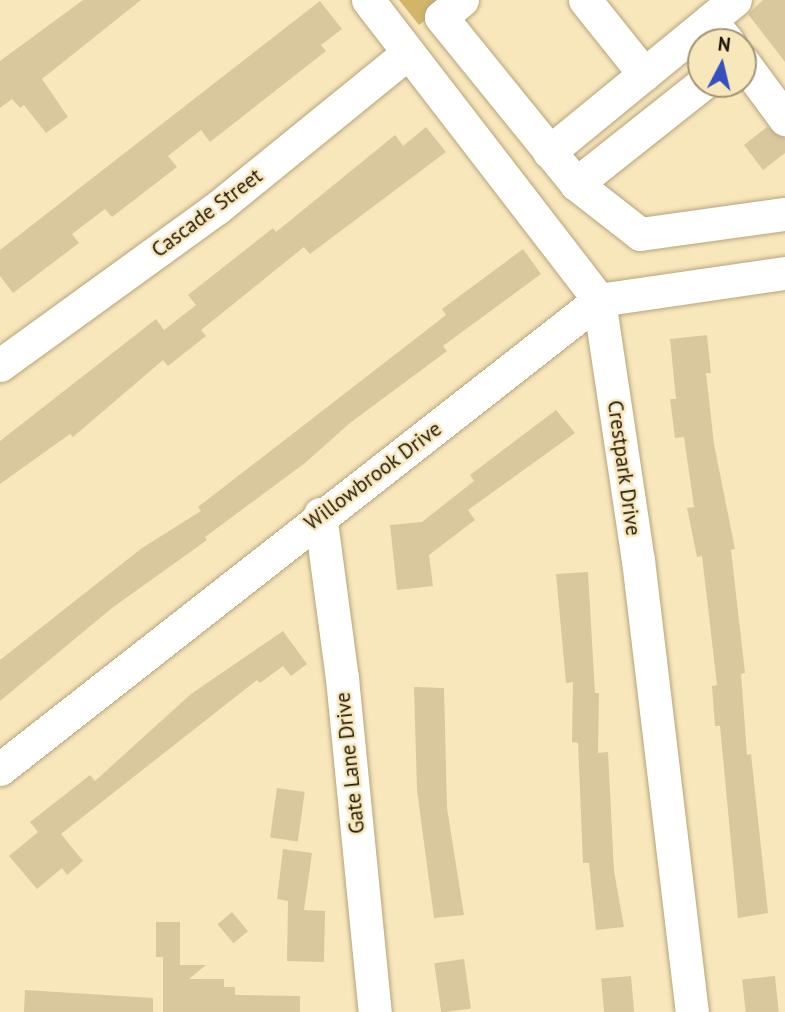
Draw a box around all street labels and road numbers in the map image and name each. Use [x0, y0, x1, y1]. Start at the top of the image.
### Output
street label: Cascade Street [147, 163, 267, 263]
street label: Crestpark Drive [602, 398, 646, 538]
street label: Willowbrook Drive [299, 416, 447, 536]
street label: Gate Lane Drive [330, 691, 370, 835]

